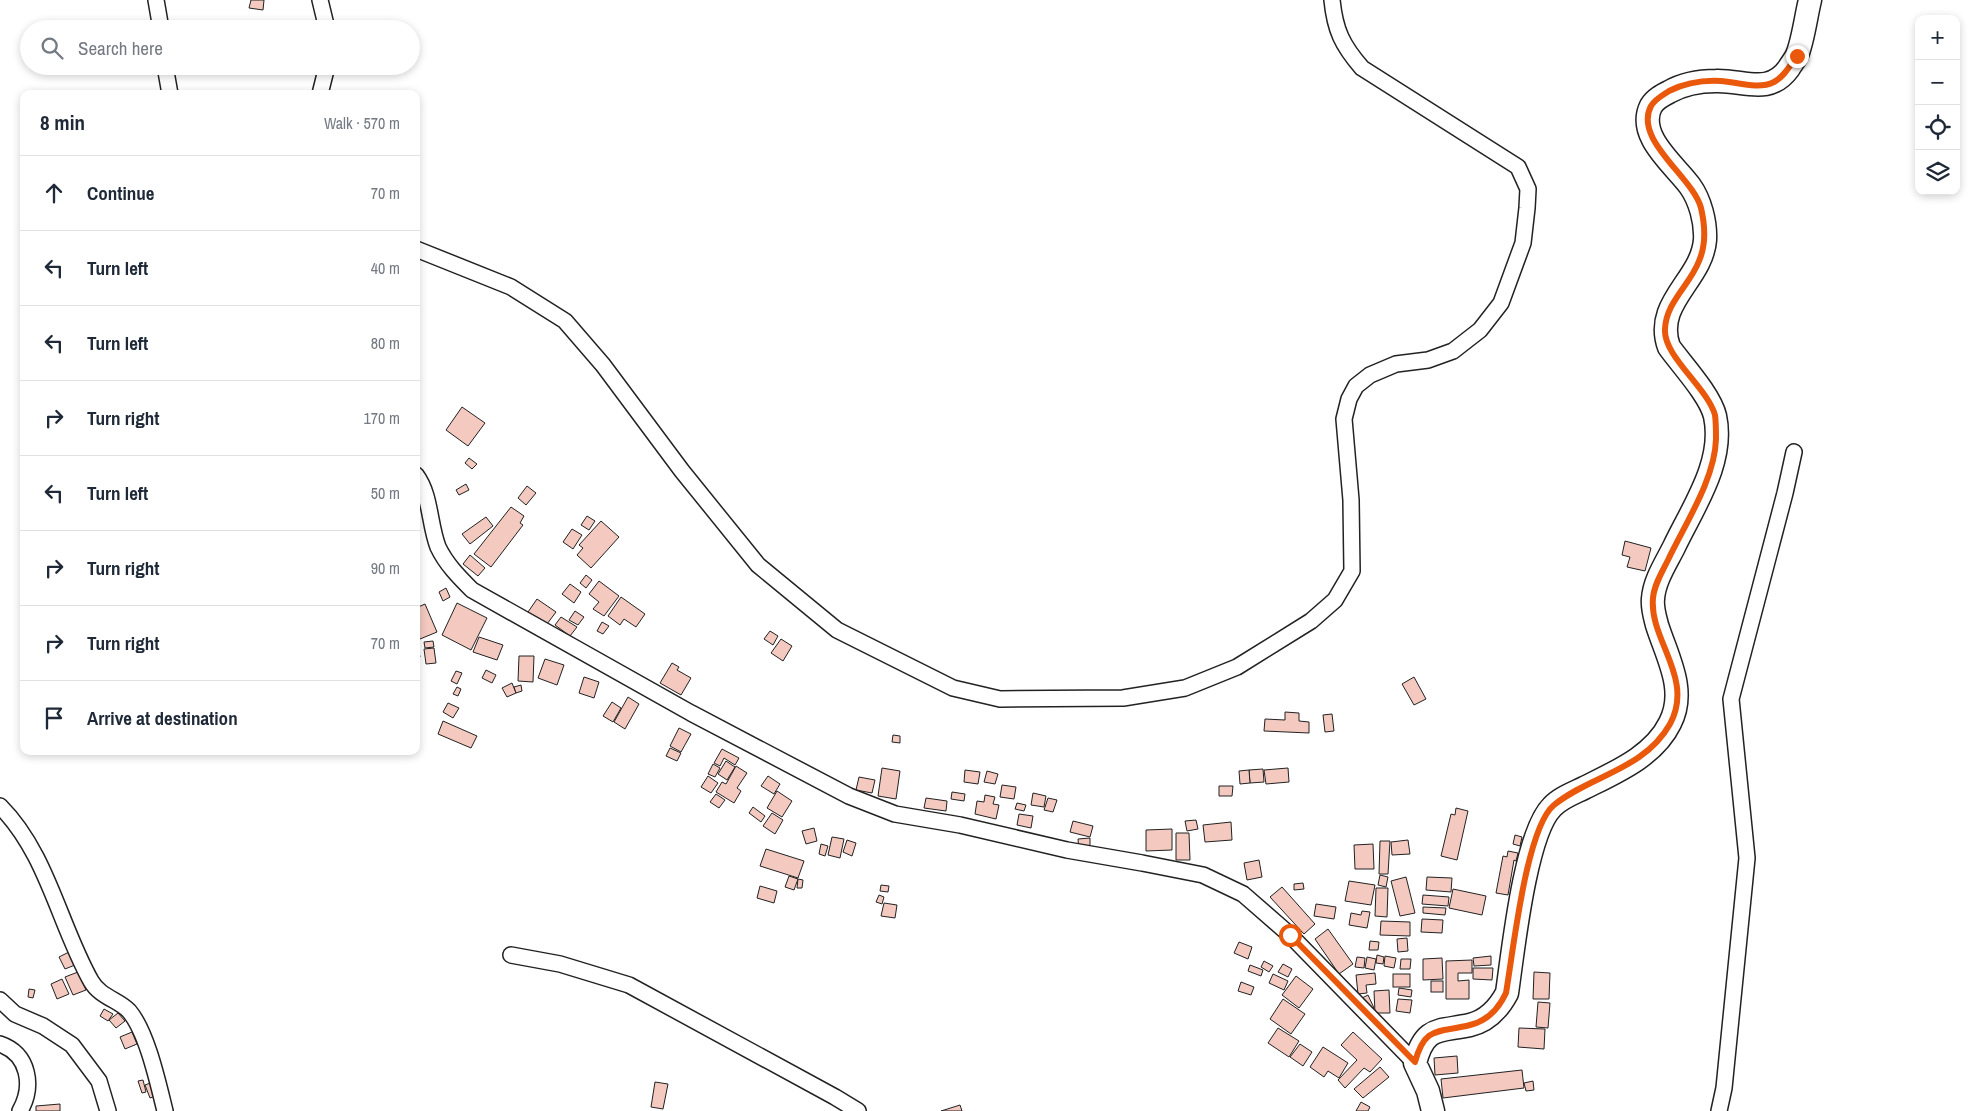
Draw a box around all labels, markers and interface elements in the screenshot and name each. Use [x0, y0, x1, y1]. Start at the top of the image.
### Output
map controls [1915, 15, 1960, 195]
button: + [1915, 15, 1960, 60]
search box [20, 20, 420, 75]
icon: search [38, 34, 66, 62]
text: Search here [78, 35, 163, 61]
route end [1786, 45, 1809, 68]
button: − [1915, 60, 1960, 105]
button: locate [1915, 105, 1960, 150]
text: 8 min [40, 108, 85, 137]
text: Walk · 570 m [324, 112, 400, 134]
button: layers [1915, 150, 1960, 195]
icon: ahead [40, 179, 68, 207]
text: Continue [87, 180, 155, 206]
text: 70 m [371, 182, 400, 204]
icon: left [40, 254, 68, 282]
text: Turn left [87, 255, 148, 281]
text: 40 m [371, 257, 400, 279]
icon: left [40, 329, 68, 357]
text: Turn left [87, 330, 148, 356]
text: 80 m [371, 332, 400, 354]
icon: right [40, 404, 68, 432]
text: Turn right [87, 405, 159, 431]
text: 170 m [364, 407, 400, 429]
icon: left [40, 479, 68, 507]
text: Turn left [87, 480, 148, 506]
text: 50 m [371, 482, 400, 504]
icon: right [40, 554, 68, 582]
text: Turn right [87, 555, 159, 581]
text: 90 m [371, 557, 400, 579]
icon: right [40, 629, 68, 657]
text: Turn right [87, 630, 159, 656]
text: 70 m [371, 632, 400, 654]
icon: arrive [40, 704, 68, 732]
text: Arrive at destination [87, 705, 238, 731]
route start [1279, 924, 1302, 947]

